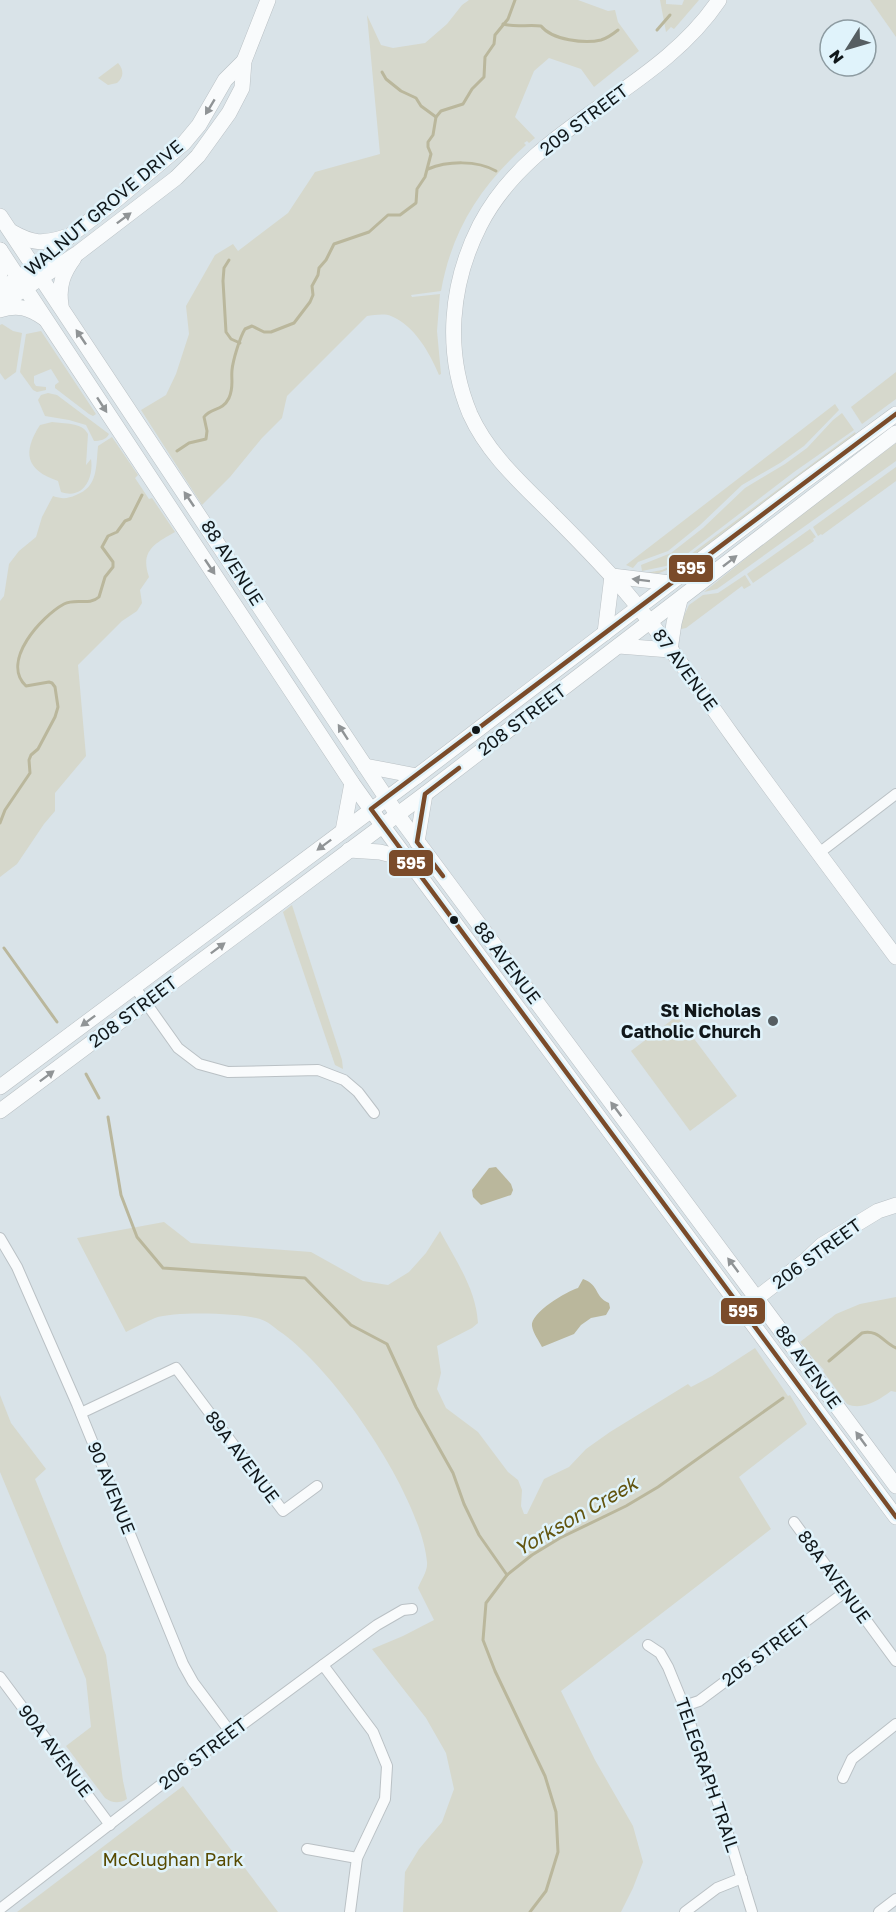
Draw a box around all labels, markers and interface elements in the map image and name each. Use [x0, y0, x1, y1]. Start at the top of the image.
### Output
north arrow [818, 18, 878, 78]
text: N [824, 46, 848, 68]
street label: 209 STREET [535, 79, 632, 160]
one-way arrow [204, 99, 215, 115]
street label: WALNUT GROVE DRIVE [20, 135, 187, 280]
one-way arrow [117, 212, 132, 224]
one-way arrow [75, 329, 86, 345]
one-way arrow [97, 396, 108, 413]
one-way arrow [184, 491, 195, 507]
street label: 88 AVENUE [197, 515, 269, 609]
line badge: 595 [668, 554, 714, 583]
one-way arrow [722, 555, 738, 568]
text: 595 [676, 558, 706, 578]
one-way arrow [204, 559, 215, 575]
one-way arrow [631, 575, 650, 585]
street label: 87 AVENUE [649, 624, 723, 715]
street label: 208 STREET [473, 679, 570, 760]
one-way arrow [338, 724, 349, 740]
unlabelled marker [470, 724, 482, 736]
one-way arrow [317, 838, 332, 850]
line badge: 595 [388, 849, 434, 877]
text: 595 [396, 853, 426, 873]
unlabelled marker [448, 914, 460, 926]
street label: 88 AVENUE [470, 917, 546, 1008]
one-way arrow [210, 942, 226, 954]
street label: 208 STREET [84, 971, 181, 1052]
place label: St Nicholas Catholic Church [621, 999, 761, 1042]
marker: St Nicholas Catholic Church [766, 1014, 780, 1028]
one-way arrow [80, 1015, 95, 1027]
one-way arrow [39, 1069, 55, 1082]
one-way arrow [611, 1101, 623, 1116]
street label: 206 STREET [767, 1213, 865, 1293]
one-way arrow [727, 1258, 739, 1274]
line badge: 595 [720, 1297, 766, 1325]
text: 595 [728, 1301, 758, 1321]
street label: 88 AVENUE [771, 1320, 846, 1412]
street label: 89A AVENUE [201, 1406, 285, 1507]
one-way arrow [855, 1431, 868, 1447]
street label: 90 AVENUE [83, 1438, 140, 1537]
water label: Yorkson Creek [510, 1469, 644, 1560]
street label: 88A AVENUE [794, 1526, 876, 1627]
street label: 205 STREET [717, 1610, 814, 1690]
street label: TELEGRAPH TRAIL [671, 1695, 745, 1855]
street label: 90A AVENUE [14, 1700, 98, 1801]
street label: 206 STREET [154, 1713, 251, 1794]
park label: McClughan Park [102, 1848, 244, 1870]

